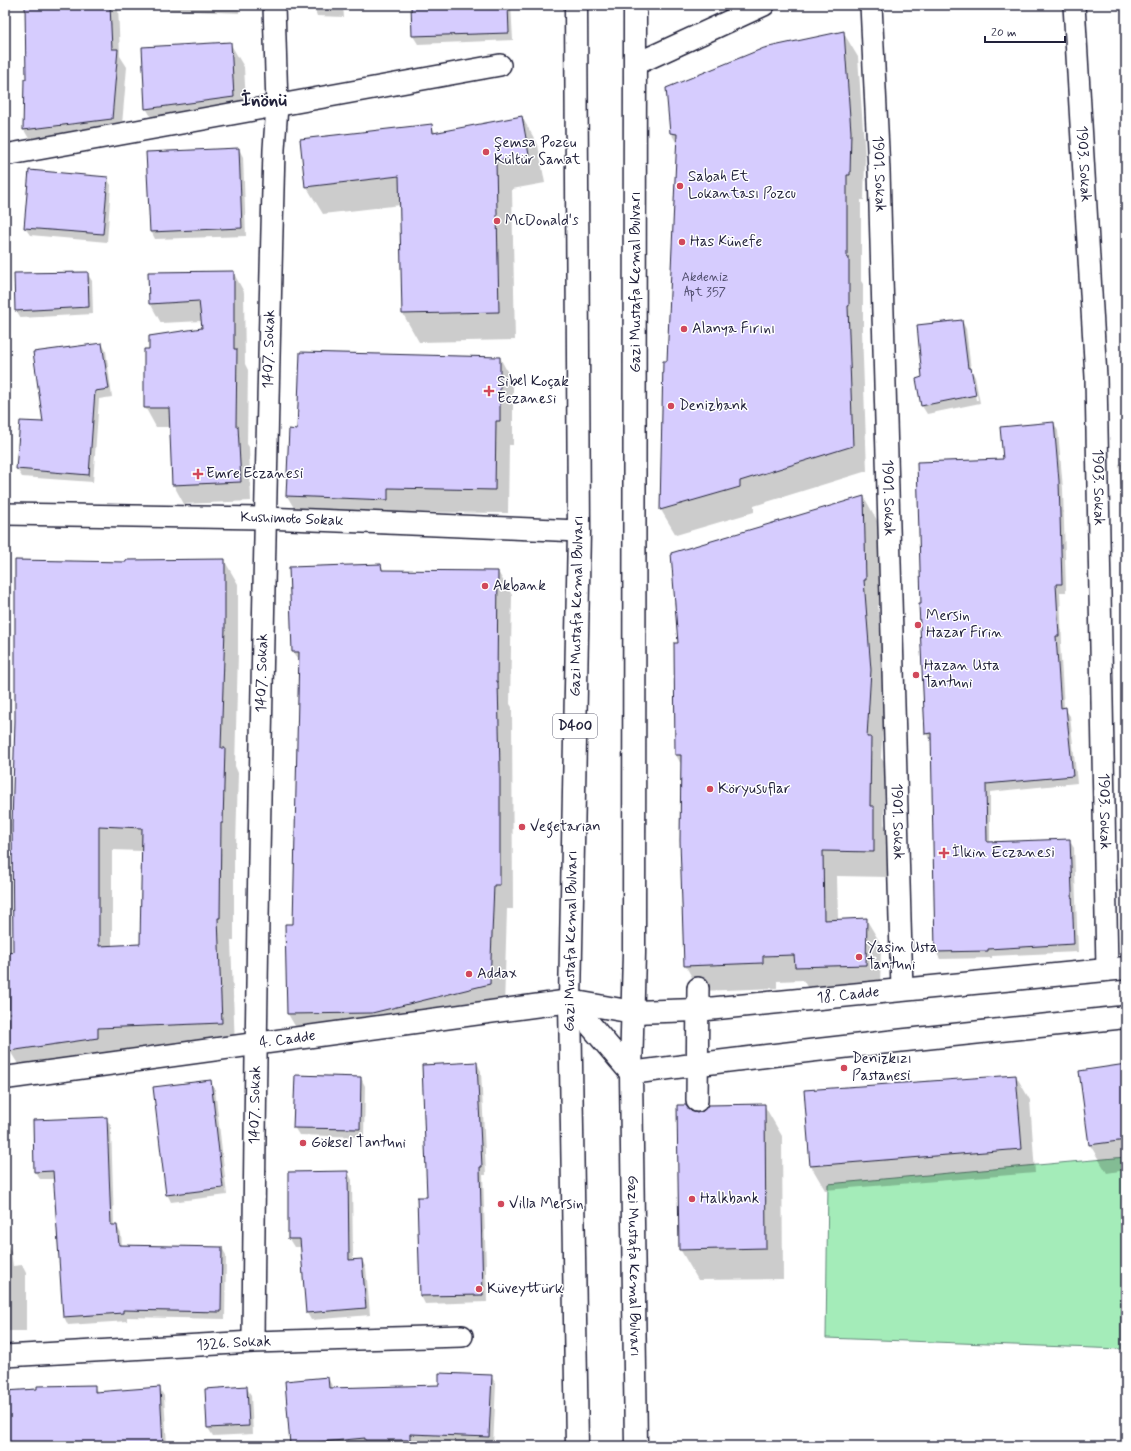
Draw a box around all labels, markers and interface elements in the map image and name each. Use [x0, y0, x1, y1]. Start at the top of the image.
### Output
scale bar [985, 18, 1065, 44]
text: 20 m [991, 25, 1017, 41]
district label: İnönü [241, 88, 287, 113]
street label: 1903. Sokak [1071, 125, 1096, 203]
place label: Şemsa Pozcu Kültür Sanat [494, 133, 581, 170]
street label: 1901. Sokak [867, 135, 890, 212]
marker: Şemsa Pozcu Kültür Sanat [481, 147, 491, 157]
place label: Sabah Et Lokantası Pozcu [688, 167, 796, 204]
marker: Sabah Et Lokantası Pozcu [675, 181, 685, 191]
street label: Gazi Mustafa Kemal Bulvarı [626, 191, 646, 373]
place label: McDonald's [505, 211, 579, 231]
marker: McDonald's [492, 216, 502, 226]
place label: Has Künefe [690, 232, 763, 252]
marker: Has Künefe [677, 237, 687, 247]
house number: Akdeniz Apt 357 [681, 269, 729, 302]
street label: 1407. Sokak [258, 309, 280, 389]
place label: Alanya Fırını [692, 319, 775, 339]
marker: Alanya Fırını [679, 324, 689, 334]
place label: Sibel Koçak Eczanesi [497, 372, 569, 409]
marker: Sibel Koçak Eczanesi [484, 386, 494, 396]
place label: Denizbank [679, 396, 748, 416]
marker: Denizbank [666, 401, 676, 411]
street label: 1903. Sokak [1087, 449, 1109, 526]
street label: 1901. Sokak [877, 459, 899, 536]
place label: Emre Eczanesi [206, 464, 303, 484]
marker: Emre Eczanesi [193, 469, 203, 479]
street label: Kushimoto Sokak [240, 508, 344, 531]
street label: Gazi Mustafa Kemal Bulvarı [565, 515, 589, 697]
place label: Akbank [493, 576, 546, 596]
marker: Akbank [480, 581, 490, 591]
place label: Mersin Hazar Firin [926, 606, 1003, 643]
marker: Mersin Hazar Firin [913, 620, 923, 630]
street label: 1407. Sokak [251, 633, 273, 713]
place label: Hazan Usta Tantuni [924, 656, 1000, 693]
marker: Hazan Usta Tantuni [911, 670, 921, 680]
road number: D400 [553, 714, 597, 738]
street label: 1903. Sokak [1093, 773, 1115, 850]
place label: Köryusuflar [718, 779, 790, 799]
street label: 1901. Sokak [886, 783, 908, 860]
marker: Köryusuflar [705, 784, 715, 794]
place label: Vegetarian [530, 817, 601, 838]
marker: Vegetarian [517, 822, 527, 832]
place label: İlkin Eczanesi [952, 843, 1055, 863]
marker: İlkin Eczanesi [939, 848, 949, 858]
street label: Gazi Mustafa Kemal Bulvarı [559, 850, 583, 1032]
place label: Yasin Usta Tantuni [867, 938, 938, 975]
marker: Yasin Usta Tantuni [854, 952, 864, 962]
place label: Addax [477, 964, 517, 984]
marker: Addax [464, 969, 474, 979]
street label: 18. Cadde [816, 982, 880, 1008]
street label: 4. Cadde [258, 1026, 317, 1053]
place label: Denizkızı Pastanesi [852, 1049, 912, 1086]
marker: Denizkızı Pastanesi [839, 1063, 849, 1073]
street label: 1407. Sokak [245, 1065, 266, 1145]
place label: Göksel Tantuni [311, 1133, 406, 1153]
marker: Göksel Tantuni [298, 1138, 308, 1148]
street label: Gazi Mustafa Kemal Bulvarı [622, 1175, 645, 1357]
place label: Halkbank [700, 1189, 759, 1209]
place label: Villa Mersin [509, 1194, 583, 1214]
marker: Halkbank [687, 1194, 697, 1204]
marker: Villa Mersin [496, 1199, 506, 1209]
place label: Küveyttürk [487, 1279, 564, 1299]
marker: Küveyttürk [474, 1284, 484, 1294]
street label: 1326. Sokak [196, 1331, 271, 1355]

